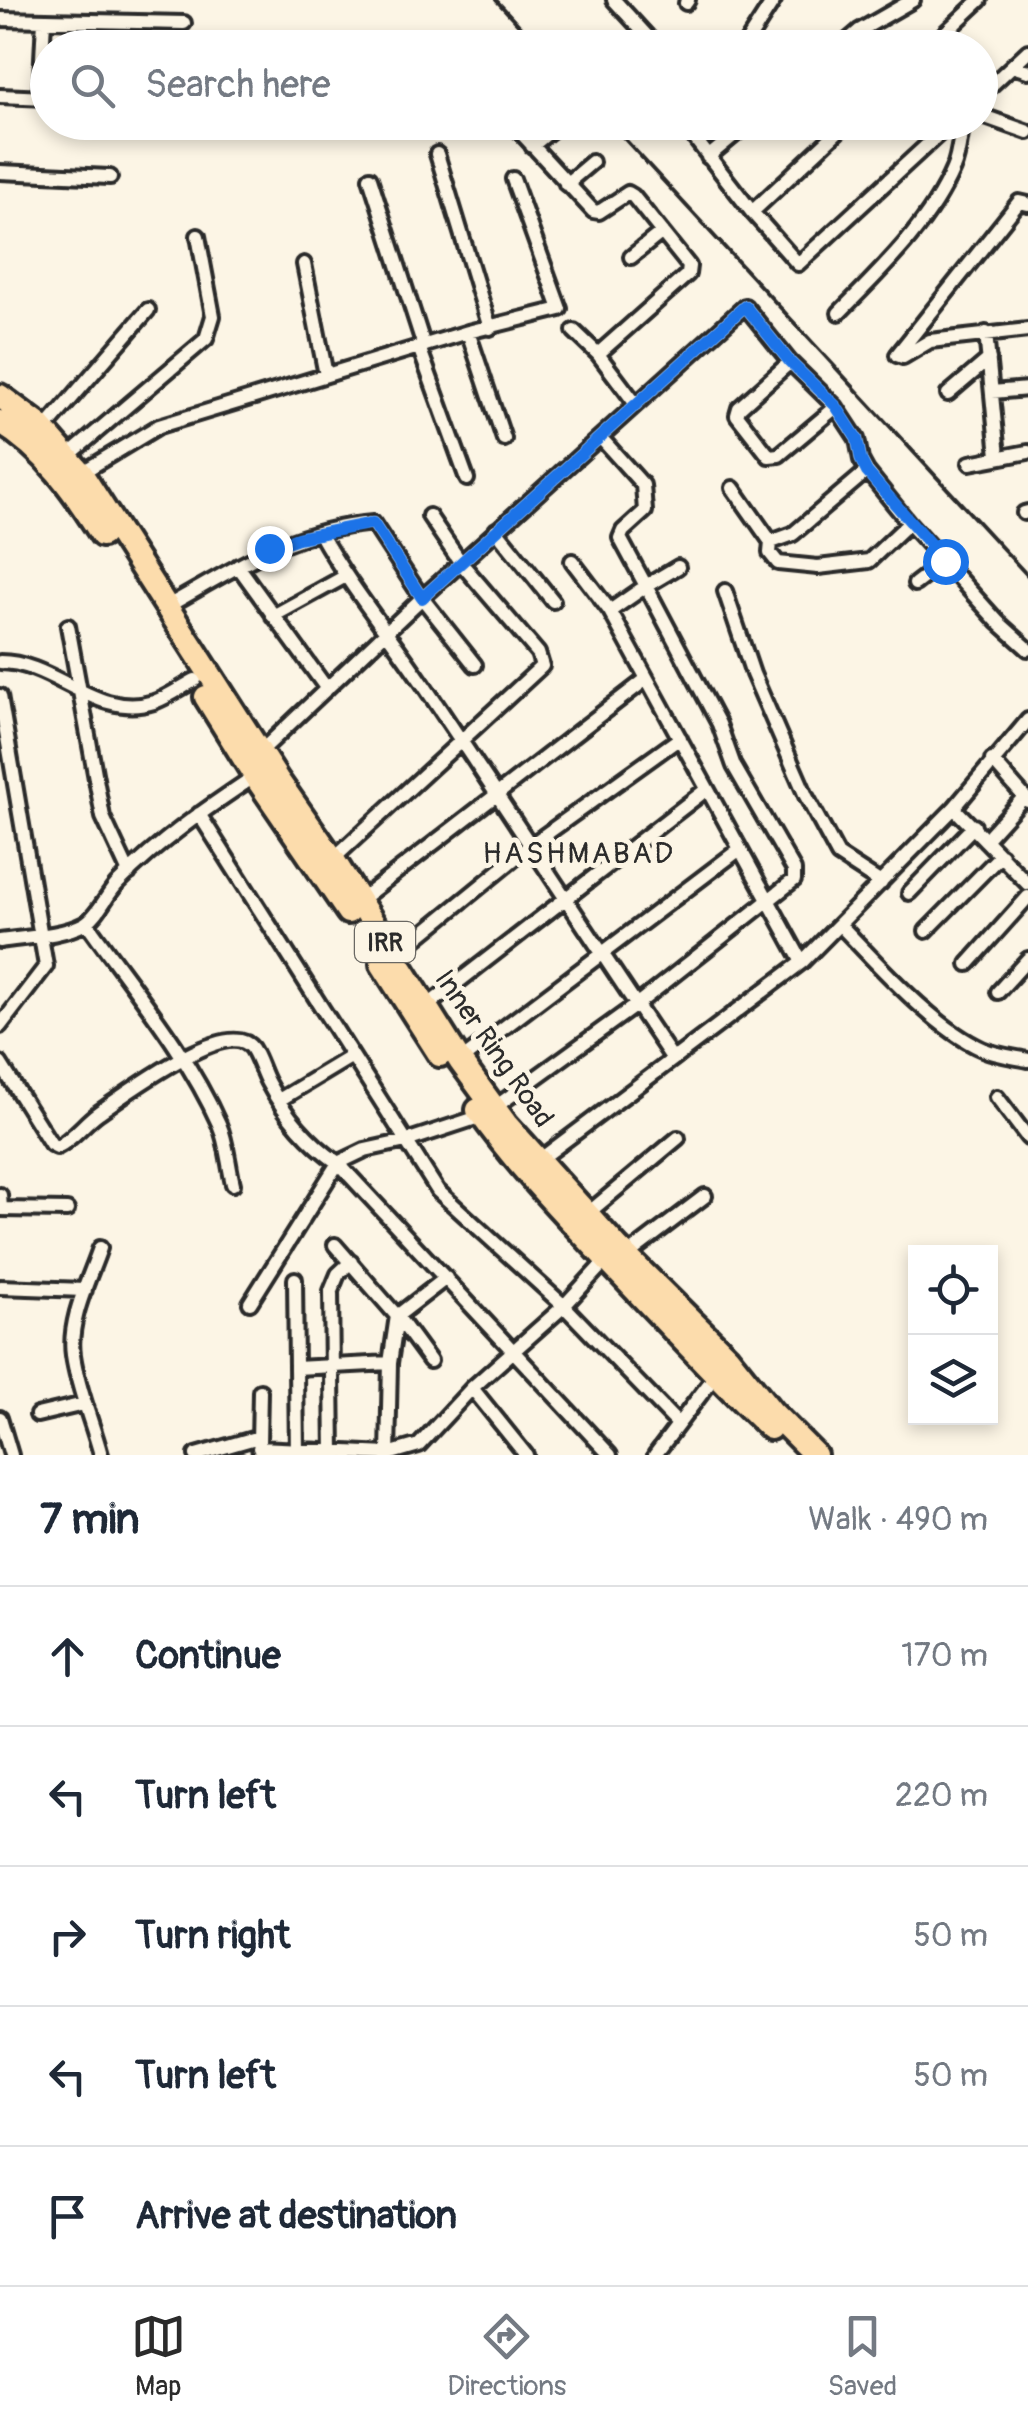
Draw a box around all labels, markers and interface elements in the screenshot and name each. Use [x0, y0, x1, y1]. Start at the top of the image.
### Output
search box [30, 30, 998, 140]
icon: search [65, 58, 120, 113]
text: Search here [145, 61, 331, 109]
route end [247, 526, 293, 572]
route start [923, 539, 969, 585]
district label: HASHMABAD [483, 835, 675, 872]
road number: IRR [355, 922, 415, 962]
street label: Inner Ring Road [427, 963, 561, 1134]
map controls [908, 1245, 998, 1425]
button: locate [908, 1245, 998, 1335]
button: layers [908, 1335, 998, 1425]
text: 7 min [40, 1494, 139, 1546]
text: Walk · 490 m [808, 1500, 988, 1540]
icon: ahead [40, 1629, 95, 1684]
text: Continue [135, 1632, 281, 1680]
text: 170 m [901, 1636, 988, 1676]
icon: left [40, 1769, 95, 1824]
text: Turn left [135, 1772, 276, 1820]
text: 220 m [895, 1776, 988, 1816]
icon: right [40, 1909, 95, 1964]
text: Turn right [135, 1912, 290, 1960]
text: 50 m [913, 1916, 988, 1956]
icon: left [40, 2049, 95, 2104]
text: Turn left [135, 2052, 276, 2100]
text: 50 m [913, 2056, 988, 2096]
icon: arrive [40, 2189, 95, 2244]
text: Arrive at destination [135, 2192, 457, 2240]
tab: Map [131, 2309, 186, 2404]
tab: Directions [447, 2309, 566, 2404]
tab: Saved [828, 2309, 897, 2404]

